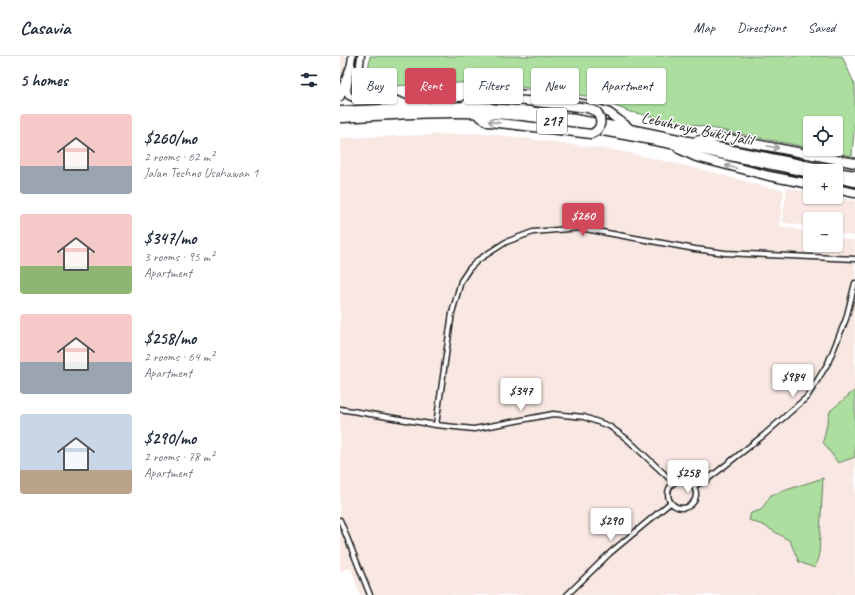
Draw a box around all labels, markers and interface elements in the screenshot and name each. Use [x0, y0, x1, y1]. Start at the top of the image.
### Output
text: Casavia [20, 16, 70, 40]
text: Map [694, 19, 715, 36]
text: Directions [737, 19, 786, 36]
text: Saved [808, 19, 835, 36]
chip: Buy [352, 68, 397, 104]
chip: Rent [405, 68, 456, 104]
chip: Filters [464, 68, 523, 104]
chip: New [531, 68, 579, 104]
chip: Apartment [587, 68, 666, 104]
icon: filters [298, 69, 320, 91]
text: 5 homes [20, 70, 68, 91]
street label: Lebuhraya Bukit Jalil [640, 107, 758, 151]
road number: 217 [537, 108, 567, 134]
map controls [803, 116, 843, 252]
button: locate [803, 116, 843, 156]
one-way arrow [488, 118, 501, 126]
text: $260/mo [144, 128, 197, 149]
icon: home [52, 130, 100, 178]
one-way arrow [766, 143, 779, 151]
text: 2 rooms · 62 m² [144, 149, 214, 165]
one-way arrow [725, 162, 738, 170]
button: + [803, 164, 843, 204]
text: Jalan Techno Usahawan 1 [144, 165, 258, 181]
pin: $260 [559, 203, 607, 237]
text: $260 [571, 208, 595, 224]
button: − [803, 212, 843, 252]
text: $347/mo [144, 228, 196, 249]
icon: home [52, 230, 100, 278]
text: 3 rooms · 95 m² [144, 249, 214, 265]
text: Apartment [144, 265, 192, 281]
text: $258/mo [144, 328, 196, 349]
icon: home [52, 330, 100, 378]
text: 2 rooms · 64 m² [144, 349, 214, 365]
pin: $984 [769, 364, 817, 398]
text: Apartment [144, 365, 192, 381]
text: $984 [781, 369, 805, 385]
pin: $347 [497, 378, 545, 412]
text: $347 [509, 383, 533, 399]
text: $290/mo [144, 428, 196, 449]
icon: home [52, 430, 100, 478]
text: 2 rooms · 78 m² [144, 449, 214, 465]
pin: $258 [664, 460, 712, 494]
text: Apartment [144, 465, 192, 481]
text: $258 [676, 465, 700, 481]
pin: $290 [587, 508, 635, 542]
text: $290 [599, 513, 623, 529]

